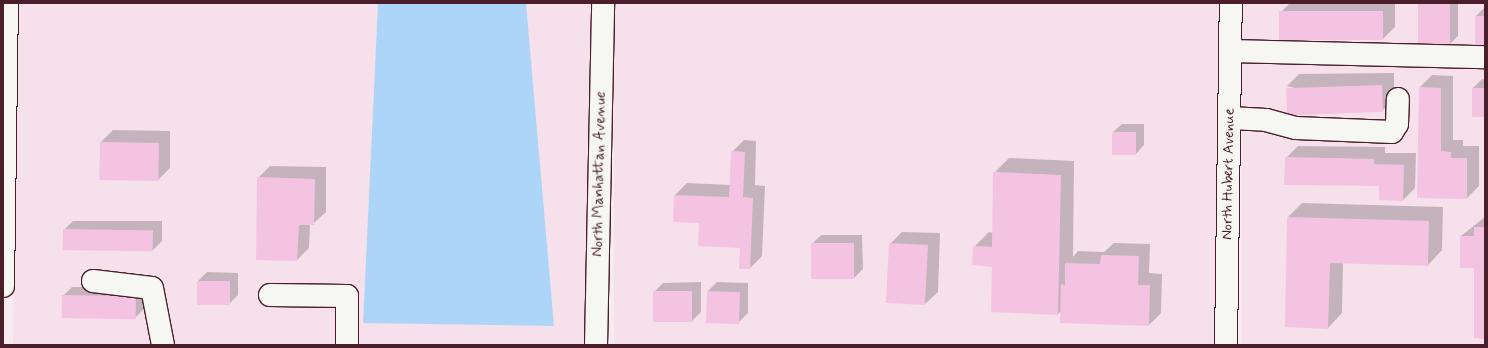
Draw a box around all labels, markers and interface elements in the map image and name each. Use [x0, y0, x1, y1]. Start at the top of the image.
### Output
street label: North Manhattan Avenue [590, 92, 610, 256]
street label: North Hubert Avenue [1219, 107, 1239, 241]

